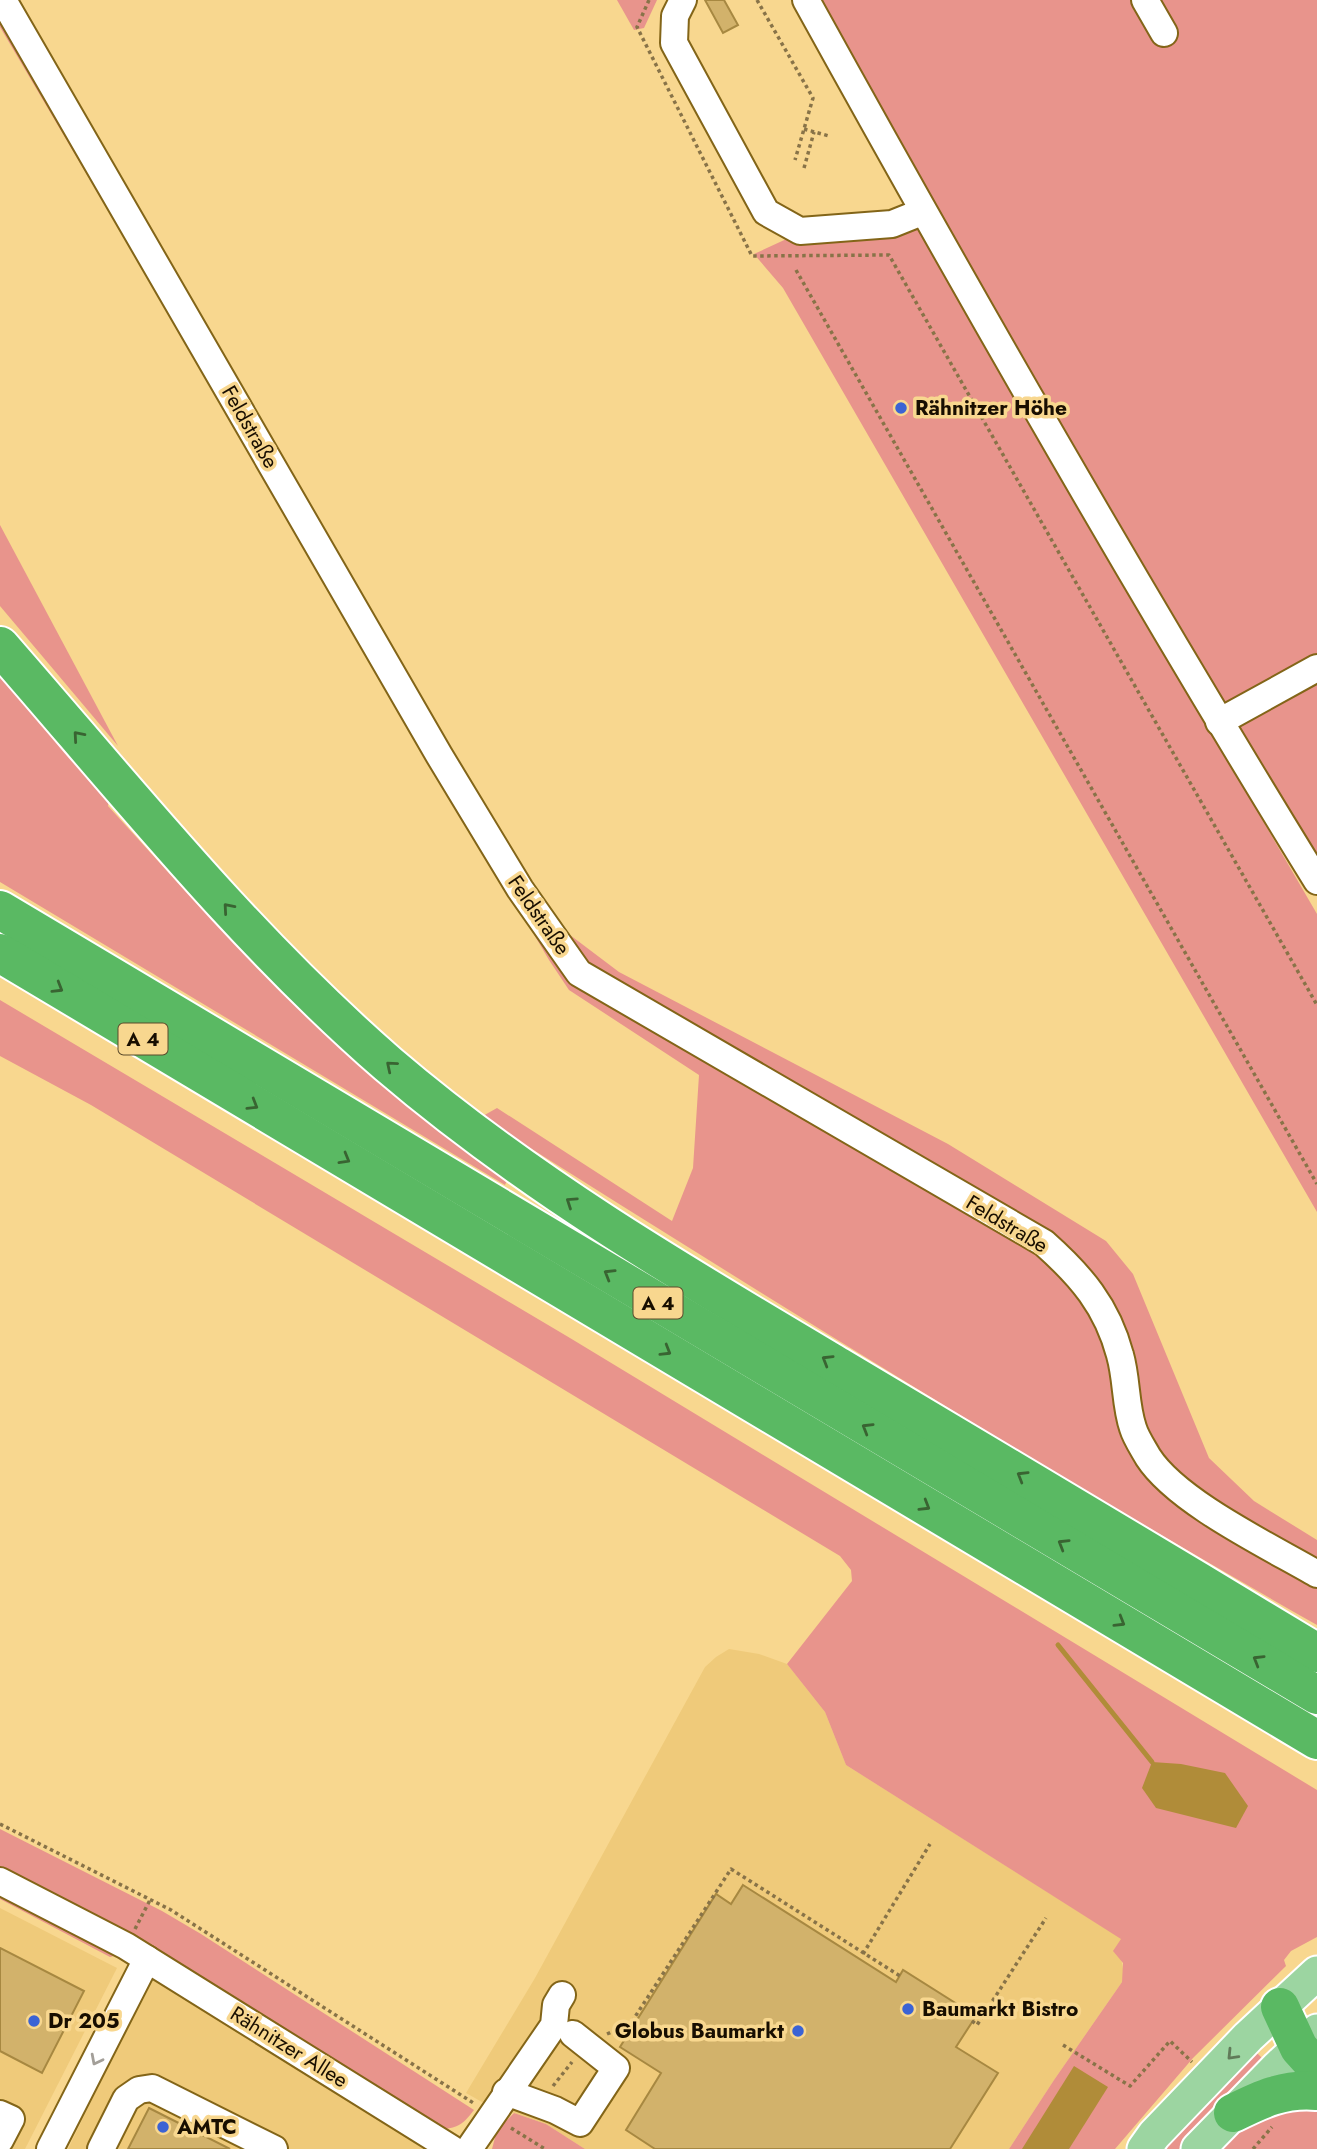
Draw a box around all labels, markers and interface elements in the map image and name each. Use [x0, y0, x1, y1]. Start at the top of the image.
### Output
street label: Feldstraße [214, 380, 286, 474]
place label: Rähnitzer Höhe [915, 393, 1067, 423]
marker: Rähnitzer Höhe [893, 400, 909, 416]
one-way arrow [74, 732, 87, 745]
street label: Feldstraße [501, 869, 577, 961]
one-way arrow [224, 903, 236, 916]
one-way arrow [51, 980, 64, 993]
road number: A 4 [118, 1023, 168, 1054]
one-way arrow [386, 1062, 399, 1074]
one-way arrow [246, 1097, 259, 1110]
one-way arrow [338, 1151, 350, 1164]
street label: Feldstraße [960, 1188, 1054, 1260]
one-way arrow [565, 1197, 578, 1210]
one-way arrow [603, 1269, 616, 1282]
road number: A 4 [634, 1288, 682, 1318]
one-way arrow [659, 1343, 672, 1356]
one-way arrow [821, 1355, 834, 1368]
one-way arrow [862, 1423, 875, 1436]
one-way arrow [1017, 1471, 1030, 1484]
one-way arrow [917, 1497, 930, 1510]
one-way arrow [1057, 1539, 1070, 1552]
one-way arrow [1113, 1614, 1126, 1627]
one-way arrow [1253, 1656, 1266, 1669]
place label: Baumarkt Bistro [922, 1994, 1078, 2024]
street label: Rähnitzer Allee [225, 1999, 354, 2095]
marker: Baumarkt Bistro [900, 2001, 916, 2017]
place label: Dr 205 [48, 2006, 120, 2036]
marker: Dr 205 [26, 2013, 42, 2029]
place label: Globus Baumarkt [615, 2016, 784, 2046]
marker: Globus Baumarkt [790, 2023, 806, 2039]
one-way arrow [1227, 2047, 1240, 2060]
one-way arrow [90, 2053, 104, 2065]
place label: AMTC [176, 2112, 237, 2142]
marker: AMTC [155, 2119, 171, 2135]

